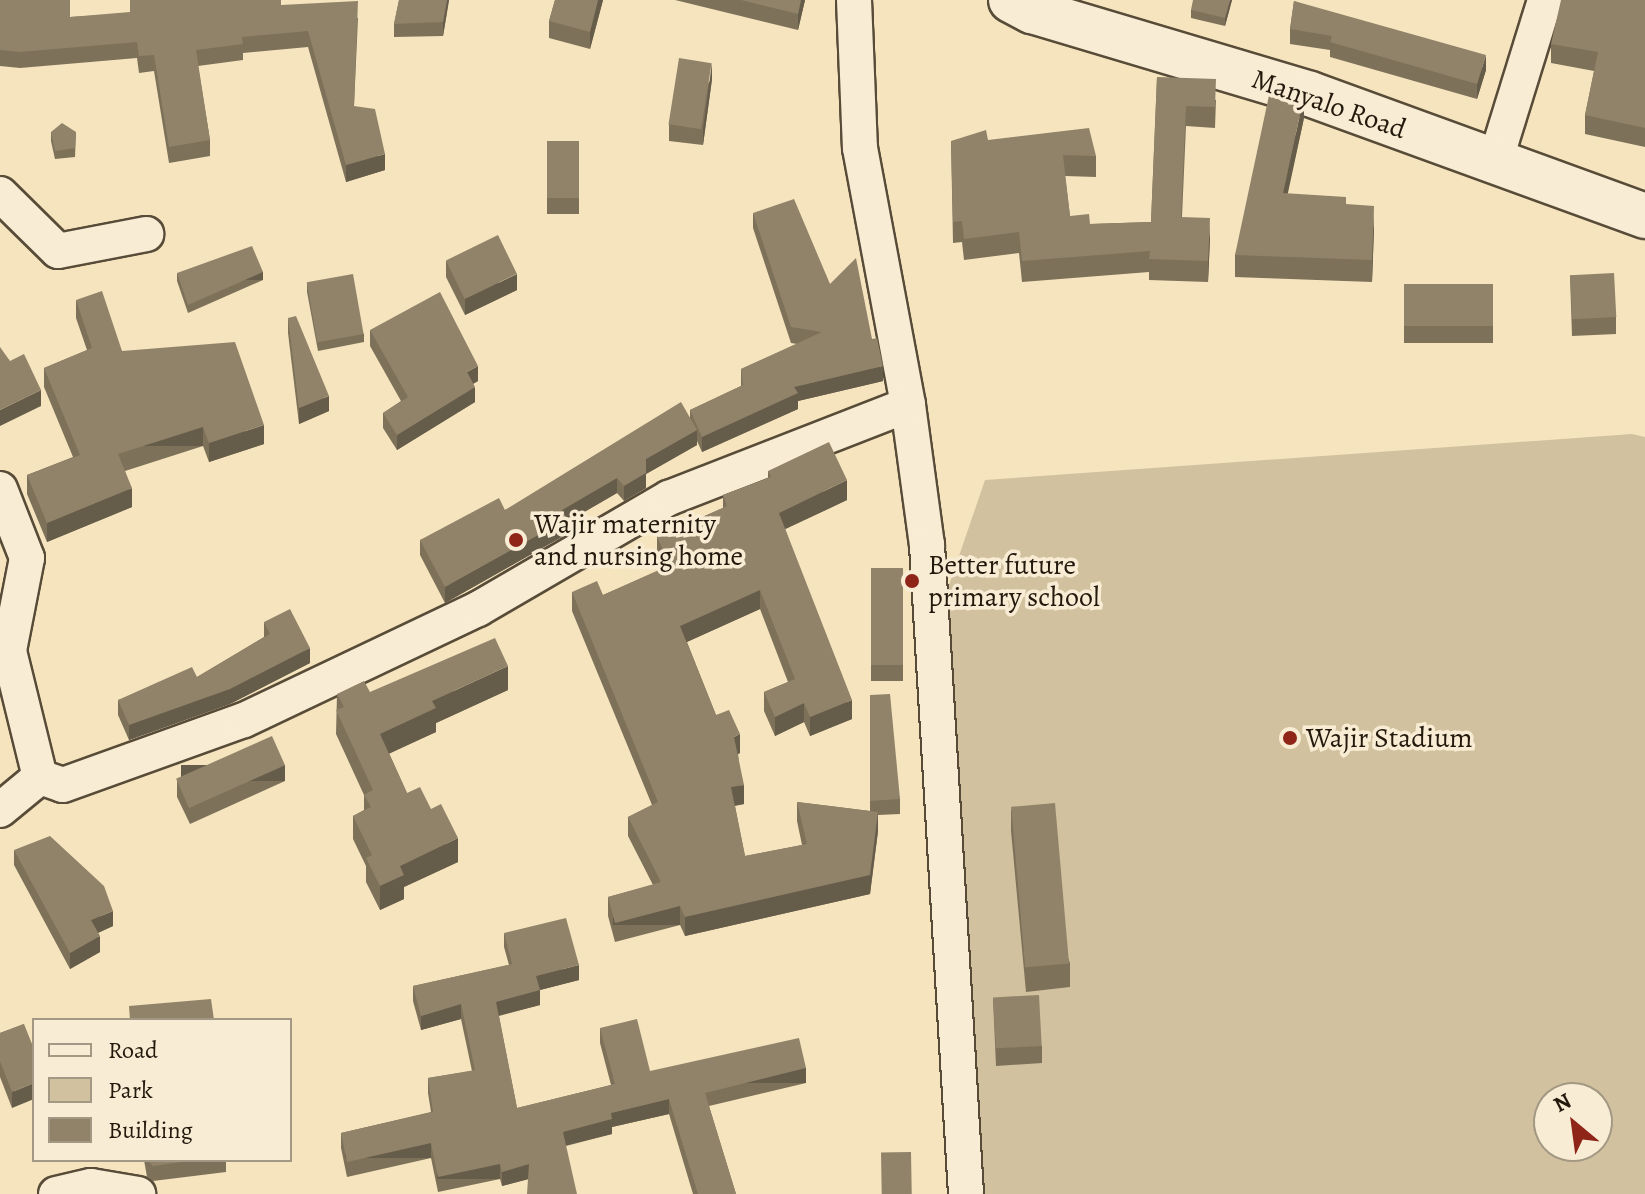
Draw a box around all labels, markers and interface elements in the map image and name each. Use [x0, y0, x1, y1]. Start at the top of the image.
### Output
street label: Manyalo Road [1247, 62, 1411, 146]
place label: Wajir maternity and nursing home [534, 507, 743, 573]
marker: Wajir maternity and nursing home [505, 529, 527, 551]
place label: Better future primary school [928, 548, 1100, 614]
marker: Better future primary school [903, 572, 921, 590]
place label: Wajir Stadium [1306, 721, 1473, 755]
marker: Wajir Stadium [1281, 729, 1299, 747]
legend [32, 1018, 292, 1162]
text: Road [108, 1034, 158, 1066]
text: Park [108, 1074, 153, 1106]
north arrow [1533, 1082, 1613, 1162]
text: N [1548, 1086, 1577, 1120]
text: Building [108, 1114, 193, 1146]

